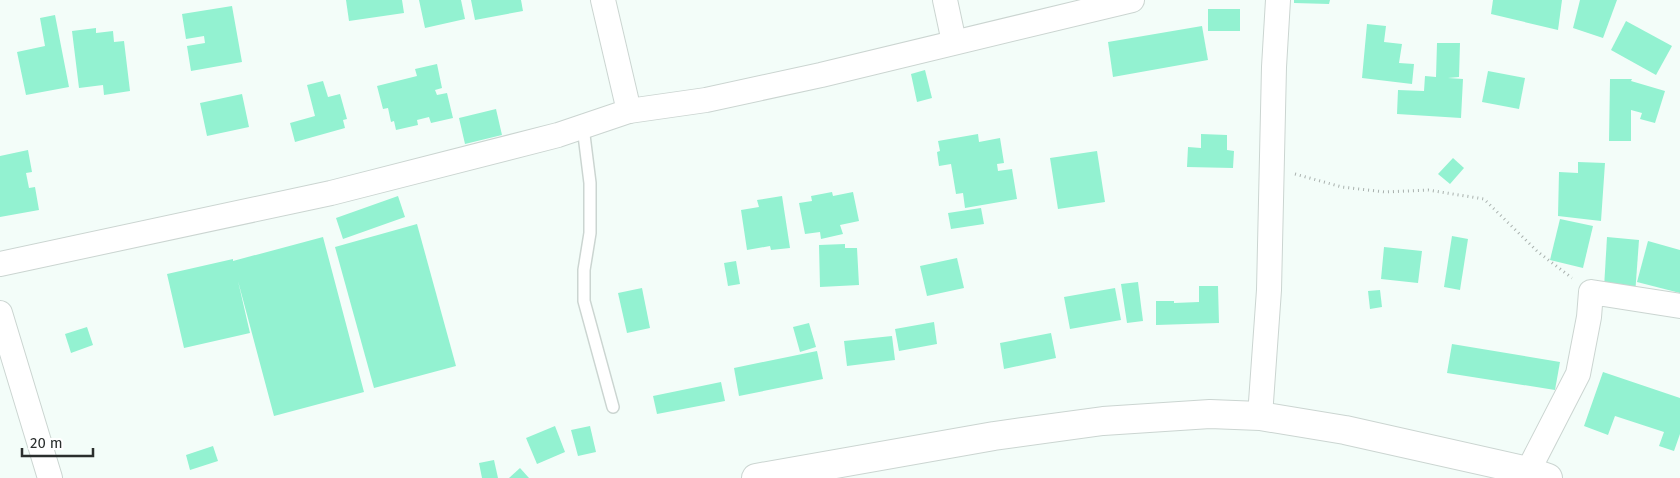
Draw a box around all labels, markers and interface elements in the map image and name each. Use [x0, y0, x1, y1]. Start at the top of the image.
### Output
scale bar [22, 426, 94, 458]
text: 20 m [30, 434, 63, 452]

